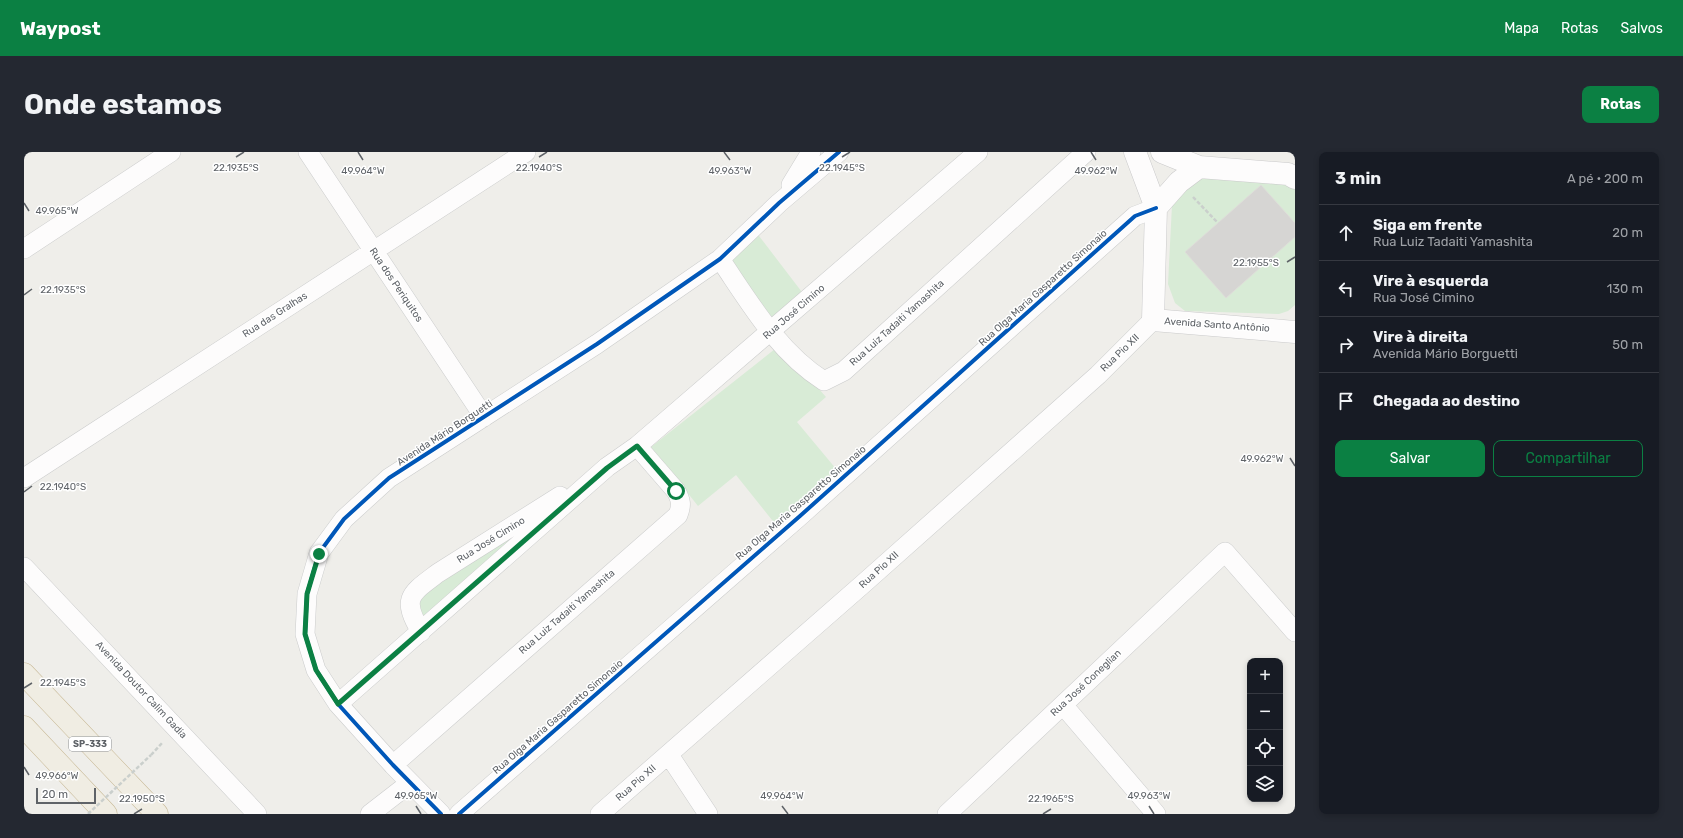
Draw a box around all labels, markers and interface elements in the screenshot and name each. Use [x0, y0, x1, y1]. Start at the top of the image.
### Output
text: Waypost [20, 17, 101, 40]
text: Mapa [1504, 20, 1539, 37]
text: Rotas [1561, 20, 1598, 37]
text: Salvos [1620, 20, 1663, 37]
button: Rotas [1582, 86, 1659, 123]
text: Onde estamos [24, 88, 222, 121]
text: 22.1935°S [213, 162, 259, 174]
text: 22.1940°S [516, 162, 562, 174]
text: 22.1945°S [819, 162, 865, 174]
text: 49.964°W [341, 165, 385, 177]
text: 49.963°W [708, 165, 752, 177]
text: 49.962°W [1074, 165, 1118, 177]
text: 3 min [1335, 168, 1381, 188]
text: A pé · 200 m [1567, 171, 1643, 186]
text: 49.965°W [35, 205, 79, 217]
text: Siga em frente [1373, 216, 1482, 234]
icon: ahead [1335, 222, 1357, 244]
text: 20 m [1612, 225, 1643, 240]
street label: Rua Olga Maria Gasparetto Simonaio [976, 227, 1110, 349]
text: Rua Luiz Tadaiti Yamashita [1373, 234, 1533, 249]
street label: Rua dos Periquitos [367, 246, 425, 324]
text: 22.1955°S [1233, 257, 1279, 269]
text: Vire à esquerda [1373, 272, 1489, 290]
street label: Rua Luiz Tadaiti Yamashita [847, 277, 947, 369]
icon: left [1335, 278, 1357, 300]
text: 130 m [1607, 281, 1643, 296]
street label: Rua José Cimino [761, 282, 828, 342]
text: 22.1935°S [40, 284, 86, 296]
street label: Rua das Gralhas [240, 290, 310, 340]
text: Rua José Cimino [1373, 290, 1474, 305]
street label: Avenida Santo Antônio [1164, 315, 1270, 335]
text: Vire à direita [1373, 328, 1468, 346]
street label: Rua Pio XII [1098, 332, 1142, 374]
icon: right [1335, 334, 1357, 356]
text: 50 m [1612, 337, 1643, 352]
text: Avenida Mário Borguetti [1373, 346, 1518, 361]
icon: arrive [1335, 390, 1357, 412]
text: Chegada ao destino [1373, 392, 1520, 410]
street label: Avenida Mário Borguetti [395, 398, 495, 468]
button: Salvar [1335, 440, 1485, 477]
button: Compartilhar [1493, 440, 1643, 477]
street label: Rua Olga Maria Gasparetto Simonaio [733, 443, 869, 563]
text: 49.962°W [1240, 453, 1284, 465]
text: 22.1940°S [40, 481, 86, 493]
route start [667, 482, 685, 500]
street label: Rua José Cimino [455, 514, 527, 566]
route end [310, 545, 328, 563]
street label: Rua Pio XII [857, 549, 901, 591]
street label: Rua Luiz Tadaiti Yamashita [517, 567, 617, 657]
street label: Avenida Doutor Calim Gadia [93, 639, 189, 741]
street label: Rua José Coneglian [1048, 647, 1124, 719]
street label: Rua Olga Maria Gasparetto Simonaio [490, 657, 626, 777]
map controls [1247, 658, 1283, 802]
button: + [1247, 658, 1283, 694]
text: 22.1945°S [40, 677, 86, 689]
button: − [1247, 694, 1283, 730]
button: locate [1247, 730, 1283, 766]
road number: SP-333 [69, 737, 111, 751]
street label: Rua Pio XII [613, 762, 659, 804]
button: layers [1247, 766, 1283, 802]
text: 49.966°W [35, 770, 79, 782]
scale bar [36, 786, 96, 805]
text: 20 m [42, 788, 68, 801]
text: 49.965°W [394, 790, 438, 802]
text: 49.964°W [760, 790, 804, 802]
text: 49.963°W [1127, 790, 1171, 802]
text: 22.1950°S [119, 793, 165, 805]
text: 22.1965°S [1028, 793, 1074, 805]

